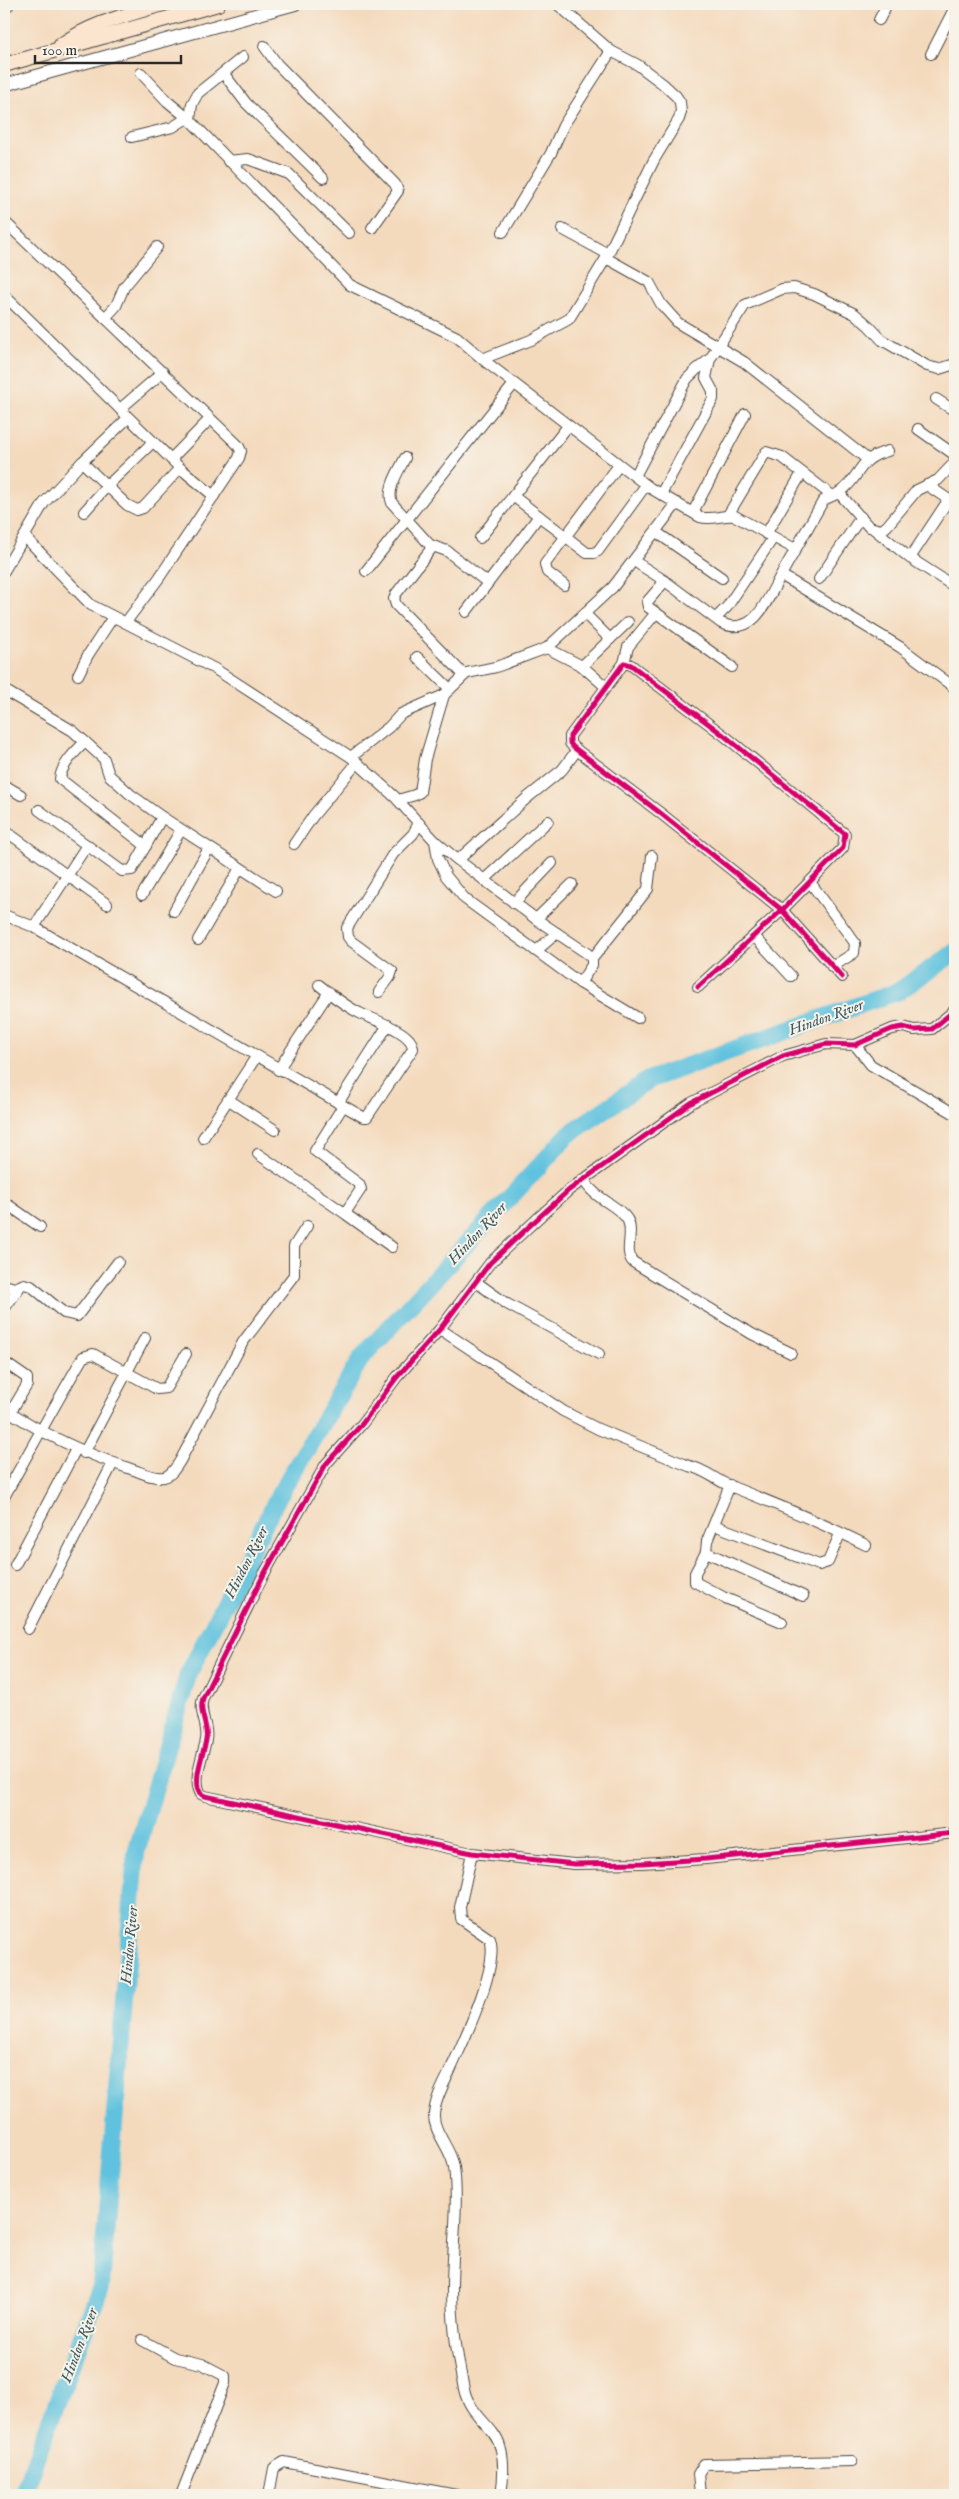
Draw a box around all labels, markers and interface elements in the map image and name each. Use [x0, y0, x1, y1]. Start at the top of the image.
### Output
scale bar [35, 32, 181, 64]
text: 100 m [42, 41, 78, 60]
water label: Hindon River [785, 995, 867, 1040]
water label: Hindon River [443, 1198, 512, 1269]
water label: Hindon River [220, 1522, 273, 1602]
water label: Hindon River [117, 1904, 142, 1986]
water label: Hindon River [56, 2304, 103, 2386]

